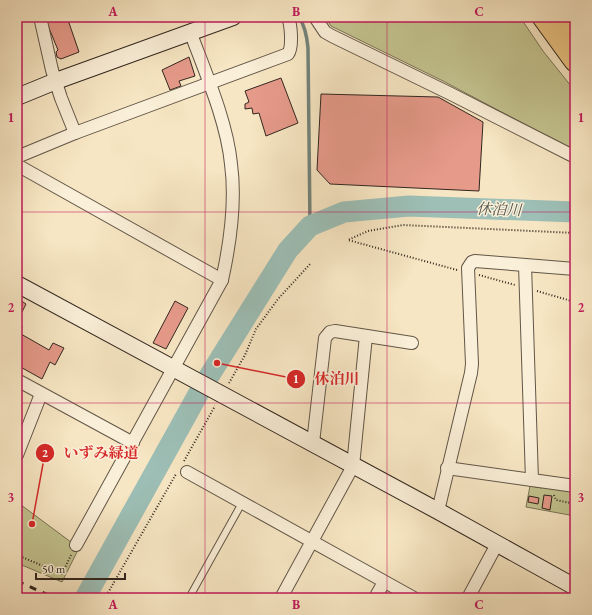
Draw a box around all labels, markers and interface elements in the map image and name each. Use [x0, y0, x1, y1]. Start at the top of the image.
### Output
text: A [107, 3, 118, 20]
text: B [292, 3, 300, 20]
text: C [474, 3, 484, 20]
text: 1 [8, 109, 15, 126]
text: 1 [578, 109, 585, 126]
water label: 休泊川 [476, 199, 524, 219]
text: 2 [8, 299, 15, 316]
text: 2 [578, 299, 585, 316]
callout: 休泊川 [286, 366, 367, 393]
text: 休泊川 [314, 369, 360, 388]
text: 1 [293, 371, 299, 387]
callout: いずみ緑道 [35, 439, 146, 466]
text: いずみ緑道 [63, 443, 139, 462]
text: 2 [42, 445, 49, 461]
text: 3 [8, 489, 15, 506]
text: 3 [578, 489, 585, 506]
scale bar [36, 555, 125, 581]
text: 50 m [42, 561, 66, 577]
text: A [107, 596, 118, 613]
text: B [292, 596, 300, 613]
text: C [474, 596, 484, 613]

